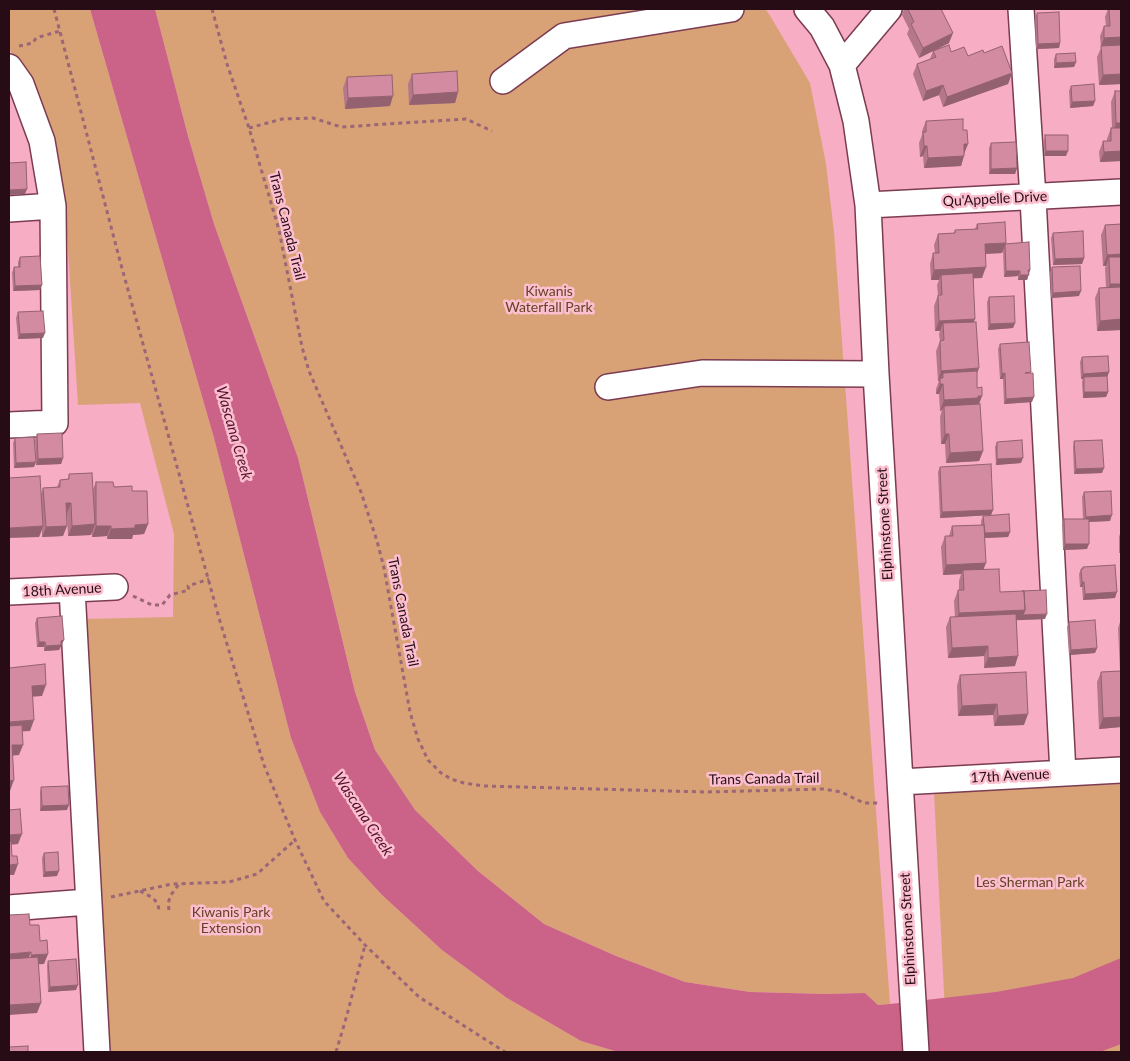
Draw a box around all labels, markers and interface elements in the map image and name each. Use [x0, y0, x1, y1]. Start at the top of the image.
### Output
street label: Trans Canada Trail [265, 170, 309, 282]
street label: Qu'Appelle Drive [942, 188, 1048, 210]
park label: Kiwanis Waterfall Park [505, 283, 593, 316]
water label: Wascana Creek [212, 384, 256, 482]
street label: Elphinstone Street [874, 467, 896, 581]
street label: Trans Canada Trail [384, 556, 422, 668]
street label: 18th Avenue [22, 580, 102, 600]
street label: 17th Avenue [970, 766, 1050, 786]
water label: Wascana Creek [329, 769, 397, 859]
street label: Trans Canada Trail [708, 770, 820, 788]
street label: Elphinstone Street [897, 872, 919, 986]
park label: Les Sherman Park [976, 874, 1084, 890]
park label: Kiwanis Park Extension [192, 904, 270, 936]

